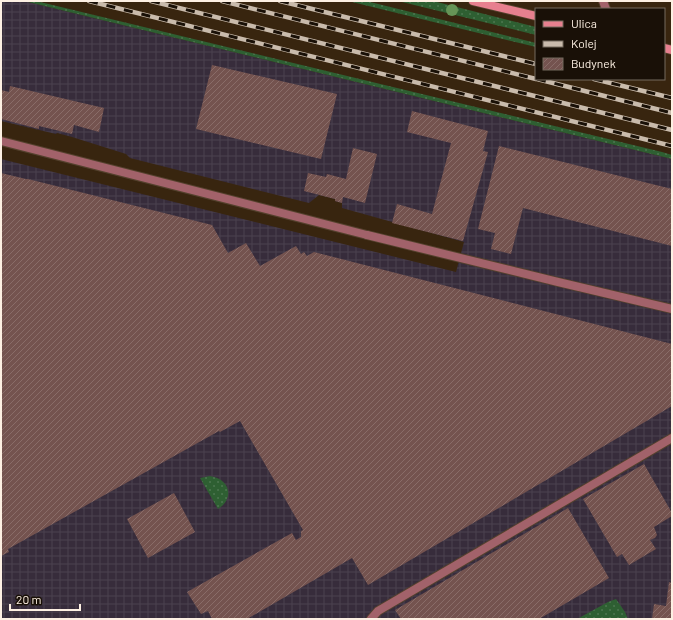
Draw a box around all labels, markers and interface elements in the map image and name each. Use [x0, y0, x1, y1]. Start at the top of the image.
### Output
legend [535, 8, 665, 80]
text: Ulica [571, 16, 597, 30]
text: Kolej [571, 36, 597, 50]
text: Budynek [571, 56, 616, 70]
scale bar [10, 586, 80, 612]
text: 20 m [16, 592, 42, 606]

